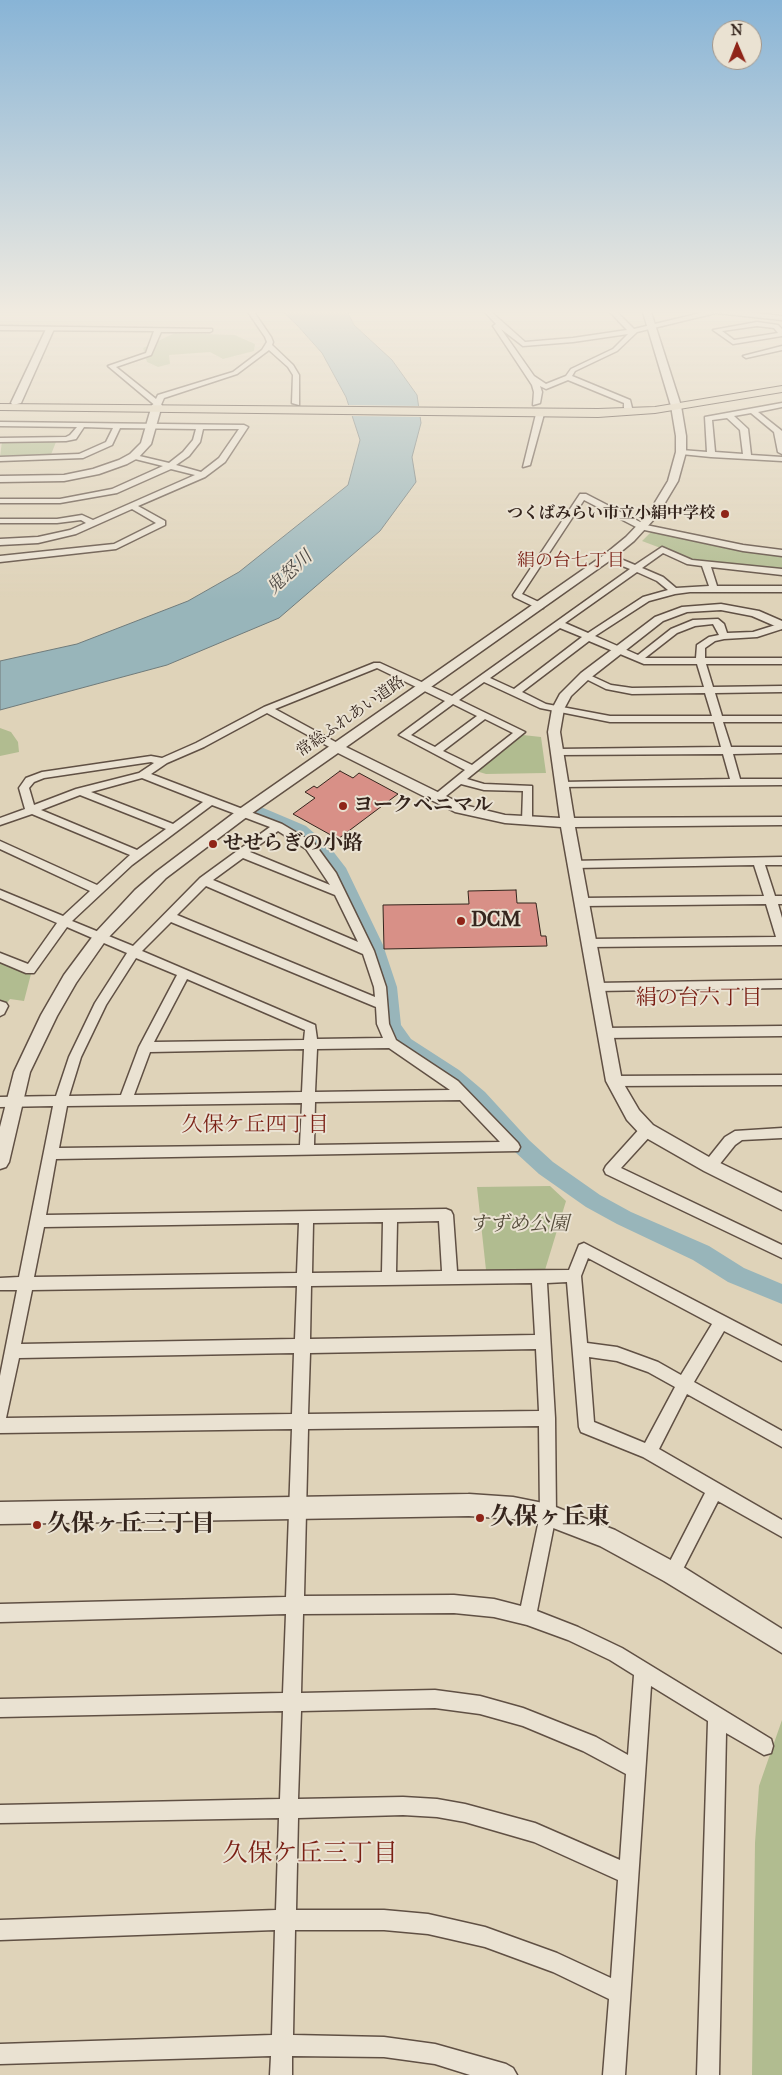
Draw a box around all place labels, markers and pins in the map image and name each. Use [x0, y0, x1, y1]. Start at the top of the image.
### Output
place label: つくばみらい市立小絹中学校 [507, 504, 715, 524]
marker: つくばみらい市立小絹中学校 [719, 508, 731, 520]
place label: ヨークベニマル [353, 794, 493, 818]
marker: ヨークベニマル [337, 800, 349, 812]
place label: せせらぎの小路 [223, 832, 363, 856]
marker: せせらぎの小路 [207, 838, 219, 850]
place label: DCM [471, 909, 521, 933]
marker: DCM [455, 915, 467, 927]
place label: 久保ヶ丘東 [490, 1504, 610, 1532]
place label: 久保ヶ丘三丁目 [47, 1511, 215, 1539]
marker: 久保ヶ丘東 [474, 1512, 486, 1524]
marker: 久保ヶ丘三丁目 [31, 1519, 43, 1531]

